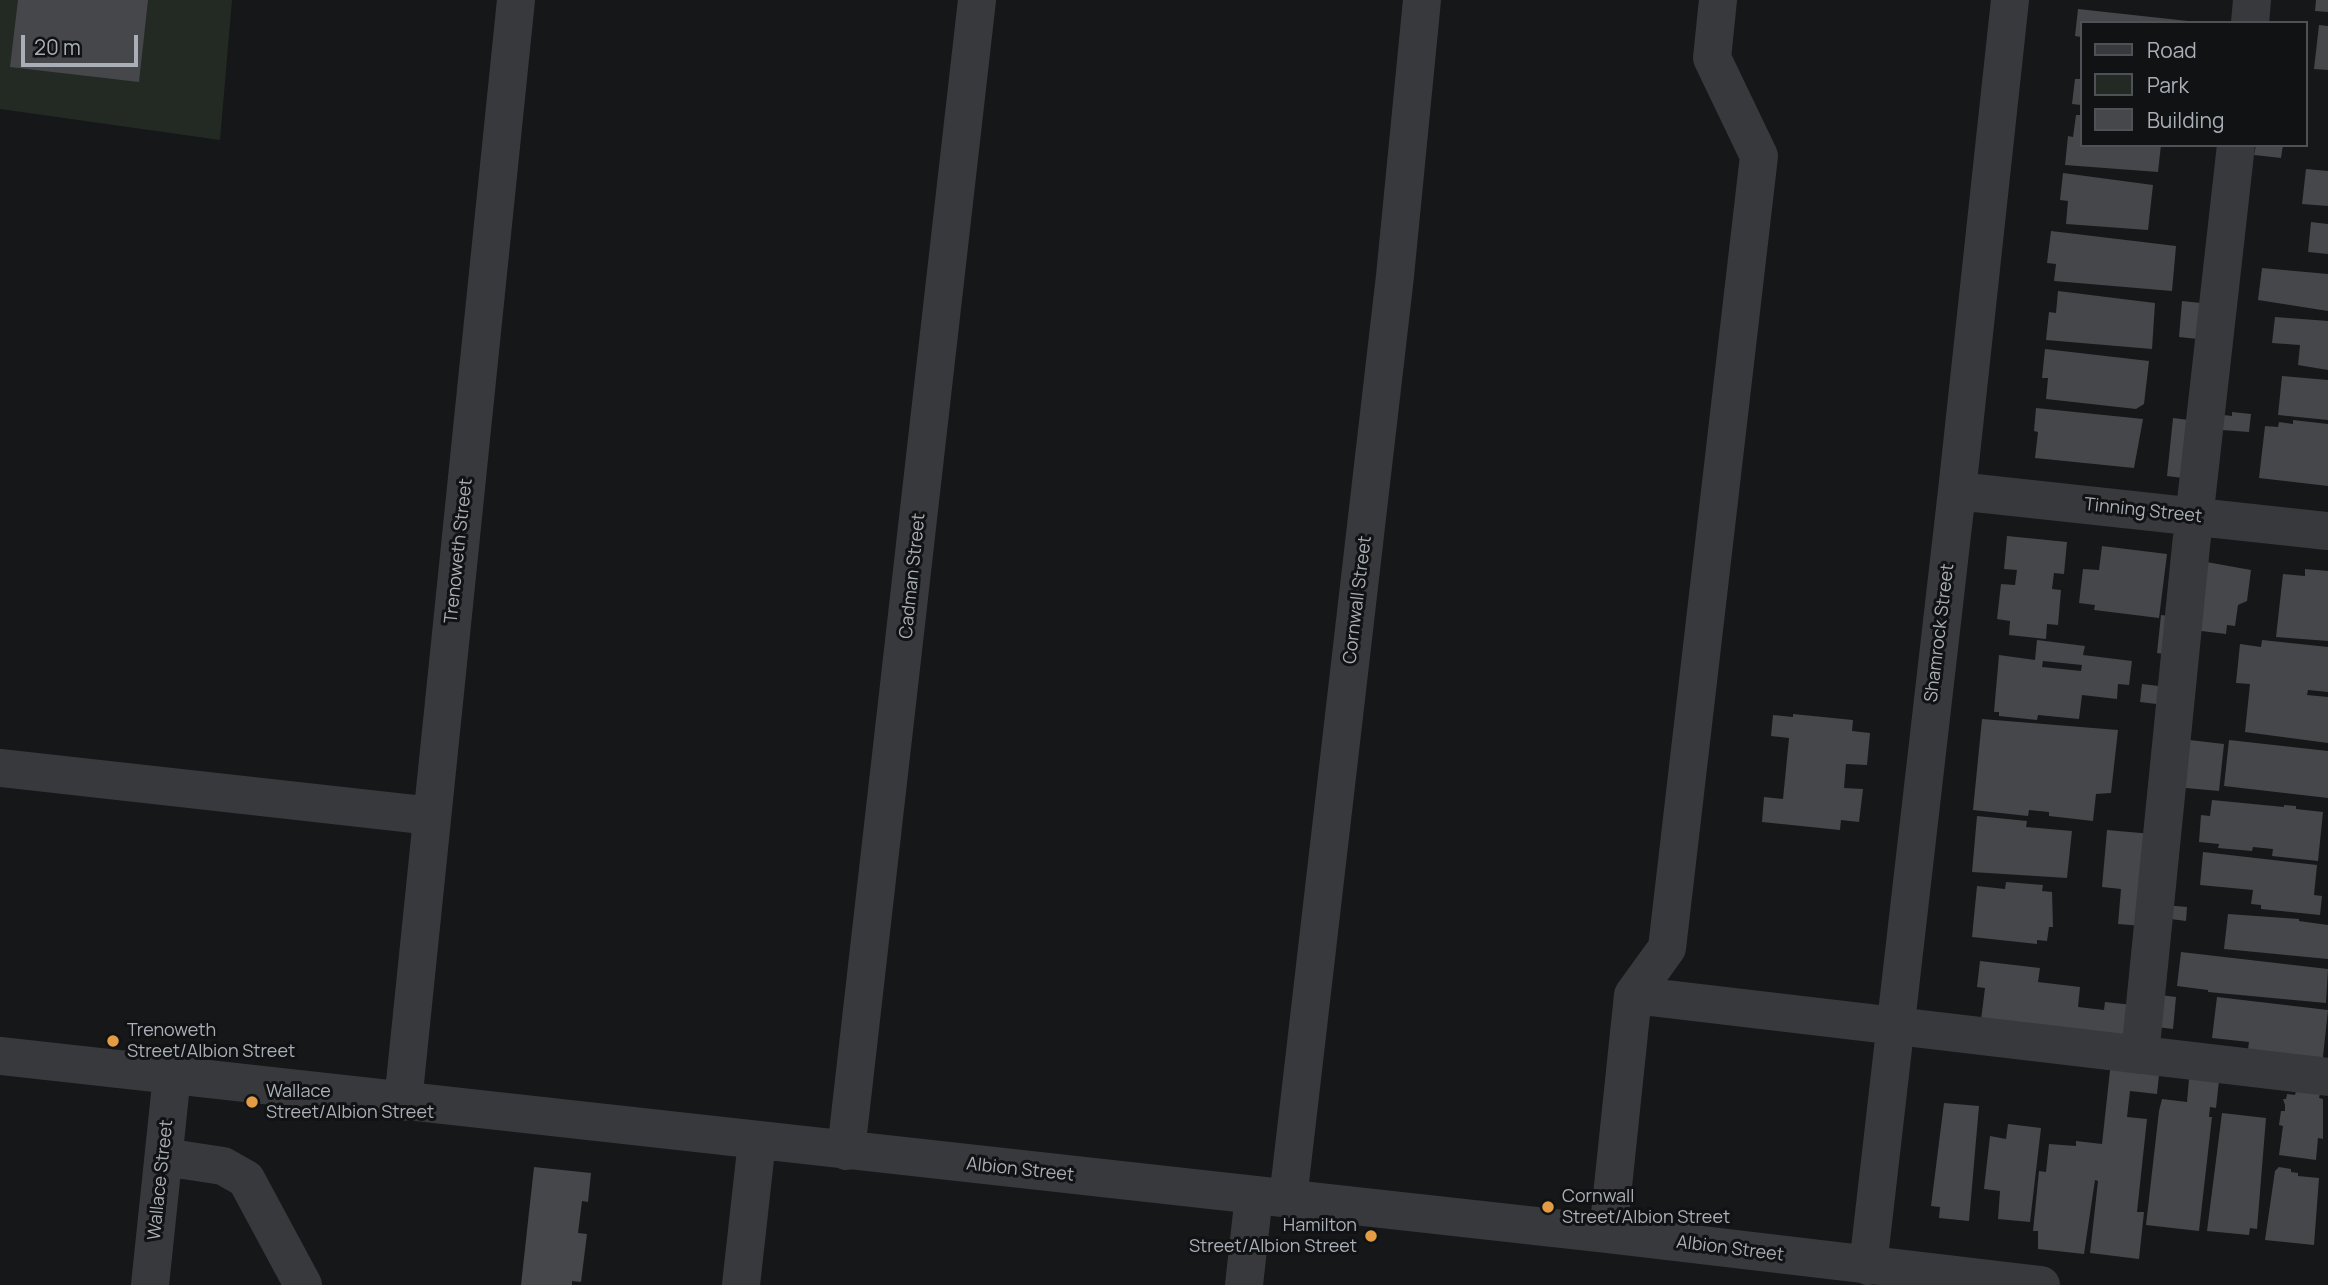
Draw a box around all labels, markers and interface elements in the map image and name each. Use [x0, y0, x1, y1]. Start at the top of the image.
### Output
scale bar [24, 21, 142, 65]
legend [2080, 21, 2307, 147]
text: 20 m [34, 33, 81, 61]
text: Road [2147, 36, 2197, 64]
text: Park [2147, 71, 2189, 99]
text: Building [2147, 106, 2224, 134]
street label: Trenoweth Street [441, 477, 477, 625]
street label: Tinning Street [2083, 494, 2203, 528]
street label: Cadman Street [896, 512, 930, 640]
street label: Cornwall Street [1339, 535, 1377, 665]
street label: Shamrock Street [1921, 563, 1959, 703]
place label: Trenoweth Street/Albion Street [127, 1020, 295, 1062]
marker: Trenoweth Street/Albion Street [105, 1033, 121, 1049]
place label: Wallace Street/Albion Street [266, 1081, 434, 1124]
marker: Wallace Street/Albion Street [244, 1094, 260, 1110]
street label: Wallace Street [144, 1119, 178, 1241]
street label: Albion Street [965, 1154, 1075, 1186]
place label: Cornwall Street/Albion Street [1562, 1186, 1730, 1228]
marker: Cornwall Street/Albion Street [1540, 1199, 1556, 1215]
place label: Hamilton Street/Albion Street [1189, 1215, 1357, 1258]
marker: Hamilton Street/Albion Street [1363, 1228, 1379, 1244]
street label: Albion Street [1675, 1232, 1785, 1266]

